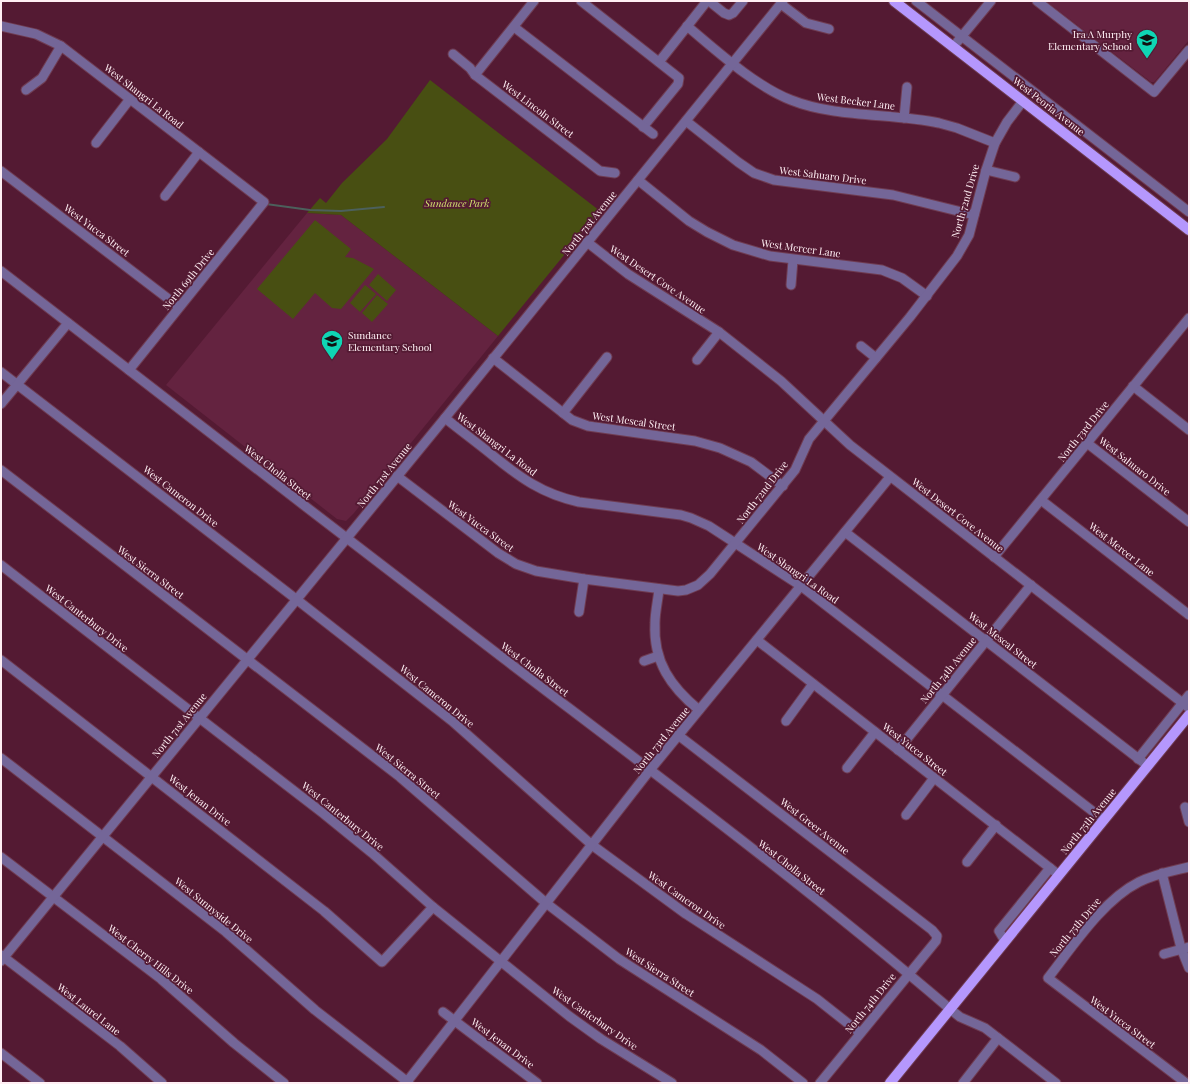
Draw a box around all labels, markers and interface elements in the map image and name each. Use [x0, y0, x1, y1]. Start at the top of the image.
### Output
place label: Ira A Murphy Elementary School [1048, 27, 1132, 53]
school or university icon: Ira A Murphy Elementary School [1134, 27, 1160, 60]
street label: West Shangri La Road [101, 60, 187, 131]
street label: West Peoria Avenue [1009, 73, 1088, 138]
street label: West Lincoln Street [498, 77, 577, 141]
street label: West Becker Lane [815, 89, 896, 113]
street label: North 72nd Drive [948, 162, 982, 240]
street label: West Sahuaro Drive [778, 163, 867, 187]
street label: North 71st Avenue [559, 188, 619, 258]
park label: Sundance Park [423, 196, 490, 210]
street label: West Yucca Street [61, 200, 133, 260]
street label: West Mercer Lane [759, 235, 842, 261]
street label: West Desert Cove Avenue [606, 241, 709, 316]
street label: North 69th Drive [159, 245, 217, 313]
school or university icon: Sundance Elementary School [319, 328, 345, 361]
place label: Sundance Elementary School [348, 328, 432, 354]
street label: North 73rd Drive [1054, 398, 1112, 464]
street label: West Mescal Street [591, 408, 677, 434]
street label: West Shangri La Road [453, 409, 540, 479]
street label: West Sahuaro Drive [1095, 433, 1174, 498]
street label: North 71st Avenue [354, 440, 414, 510]
street label: West Cholla Street [241, 441, 315, 503]
street label: North 72nd Drive [733, 458, 791, 526]
street label: West Cameron Drive [140, 461, 222, 530]
street label: West Desert Cove Avenue [908, 474, 1007, 555]
street label: West Yucca Street [444, 497, 517, 555]
street label: West Mercer Lane [1085, 518, 1158, 579]
street label: West Shangri La Road [753, 539, 842, 607]
street label: West Sierra Street [114, 542, 188, 602]
street label: West Canterbury Drive [42, 580, 132, 655]
street label: West Mescal Street [965, 608, 1041, 672]
street label: North 74th Avenue [917, 634, 979, 706]
street label: West Cholla Street [497, 638, 572, 699]
street label: West Cameron Drive [396, 661, 477, 730]
street label: North 71st Avenue [149, 690, 209, 760]
street label: North 73rd Avenue [630, 704, 692, 776]
street label: West Yucca Street [879, 719, 951, 779]
street label: West Sierra Street [372, 740, 444, 802]
street label: West Jenan Drive [165, 771, 234, 829]
street label: West Canterbury Drive [298, 778, 387, 854]
street label: North 75th Avenue [1057, 785, 1119, 857]
street label: West Greer Avenue [777, 794, 853, 858]
street label: West Cholla Street [755, 836, 829, 898]
street label: West Cameron Drive [644, 867, 729, 932]
street label: West Sunnyside Drive [171, 873, 256, 946]
street label: North 75th Drive [1046, 894, 1104, 960]
street label: West Cherry Hills Drive [104, 920, 197, 997]
street label: West Sierra Street [622, 944, 698, 1000]
street label: North 74th Drive [841, 970, 899, 1036]
street label: West Laurel Lane [54, 979, 124, 1038]
street label: West Canterbury Drive [548, 982, 641, 1053]
street label: West Yucca Street [1087, 992, 1159, 1052]
street label: West Jenan Drive [468, 1014, 537, 1071]

